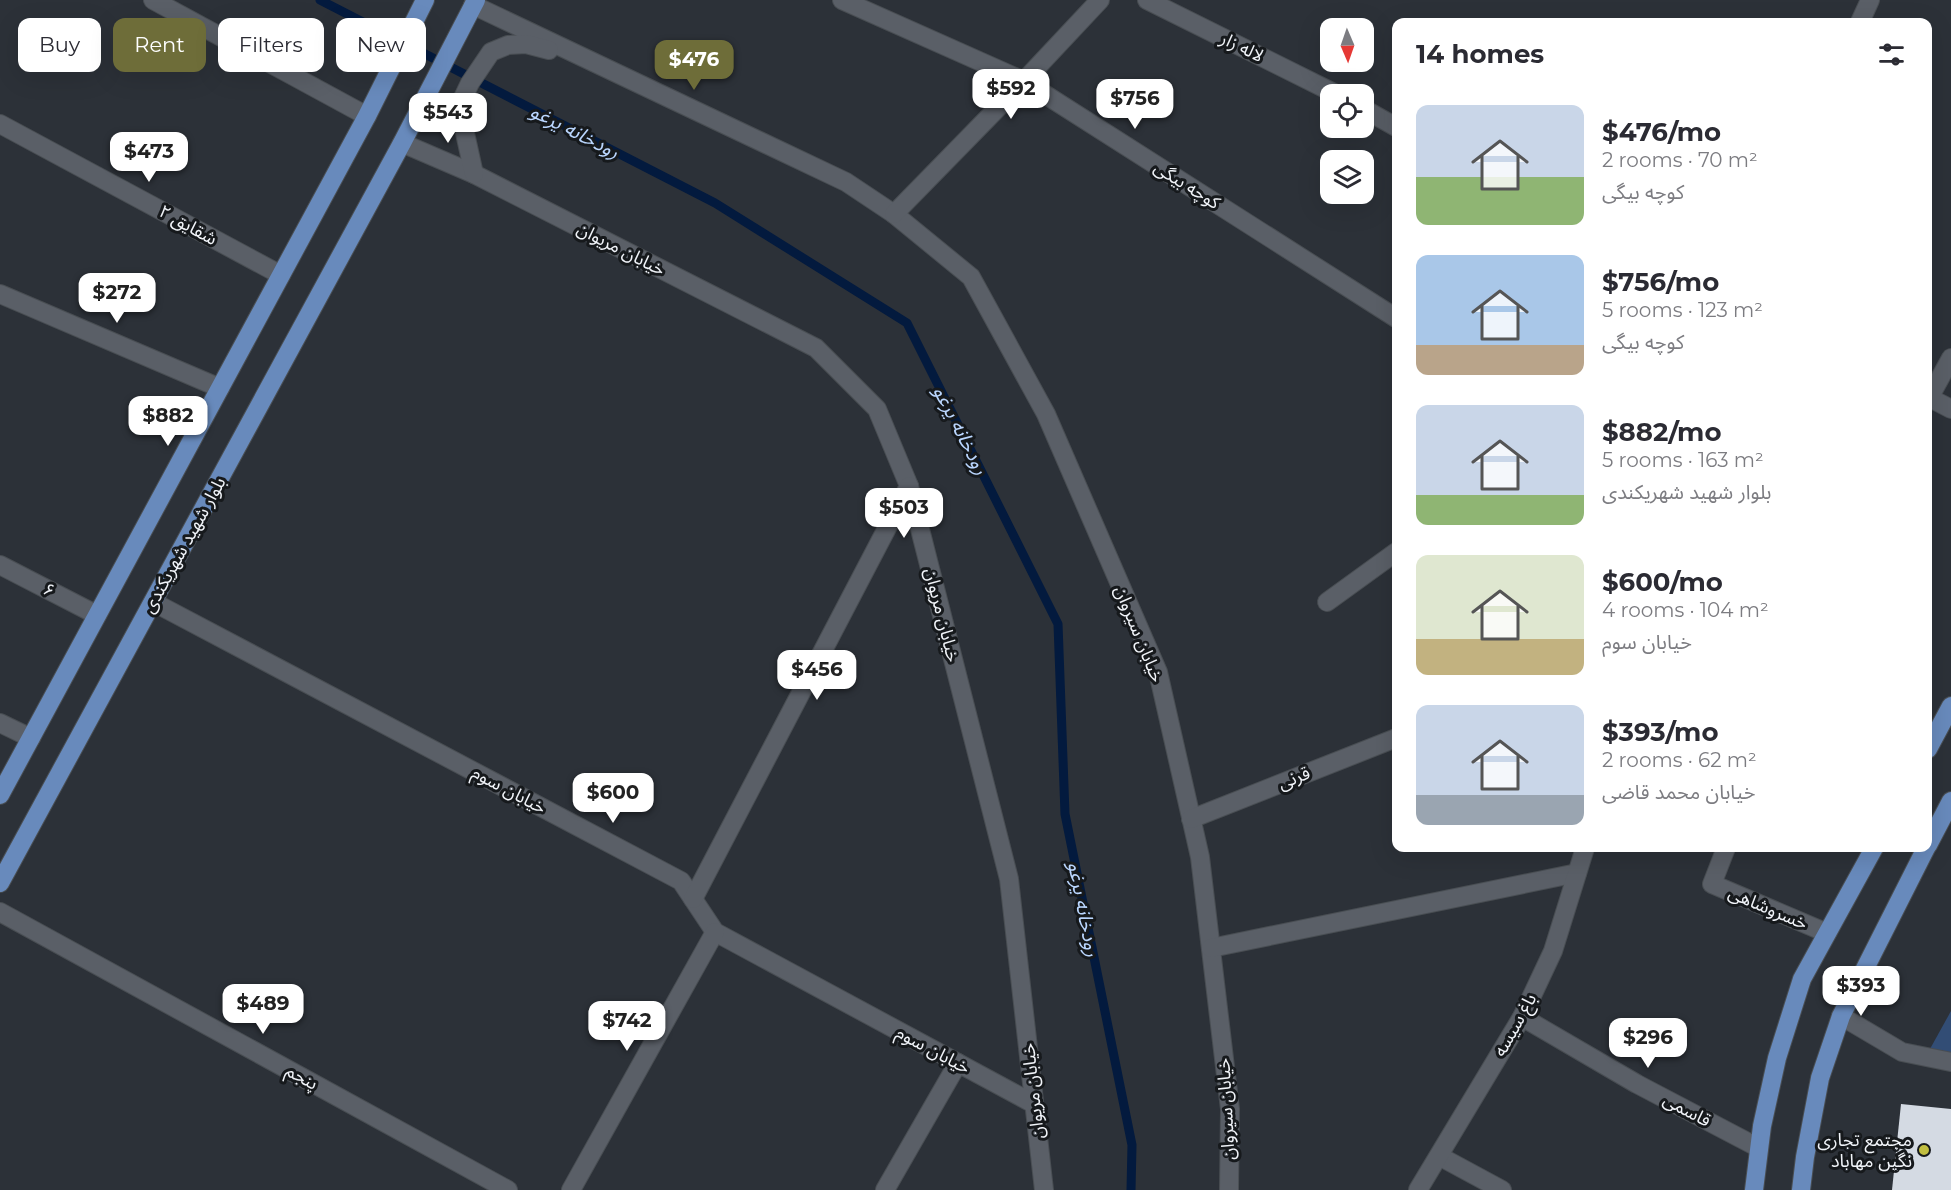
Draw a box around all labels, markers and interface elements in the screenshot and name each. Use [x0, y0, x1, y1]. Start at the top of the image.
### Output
chip: Buy [18, 18, 101, 72]
chip: Rent [113, 18, 206, 72]
chip: Filters [218, 18, 324, 72]
chip: New [336, 18, 426, 72]
north arrow [1320, 18, 1374, 72]
map controls [1320, 18, 1374, 204]
street label: لاله زار [1216, 27, 1267, 67]
text: 14 homes [1416, 38, 1544, 70]
icon: filters [1875, 38, 1908, 71]
pin: $476 [658, 40, 730, 91]
text: $476 [669, 47, 719, 71]
pin: $592 [975, 69, 1047, 120]
text: $592 [986, 76, 1036, 100]
pin: $756 [1099, 79, 1171, 130]
button: locate [1320, 84, 1374, 138]
text: $756 [1110, 86, 1160, 110]
pin: $543 [412, 93, 484, 144]
water label: رودخانه یرغو [526, 98, 624, 164]
text: $543 [423, 100, 473, 124]
text: $476/mo [1602, 116, 1721, 148]
icon: home [1464, 129, 1536, 201]
pin: $473 [113, 132, 185, 183]
text: $473 [124, 139, 174, 163]
text: 2 rooms · 70 m² [1602, 148, 1758, 172]
button: layers [1320, 150, 1374, 204]
street label: کوچه بیگی [1150, 156, 1225, 214]
text: کوچه بیگی [1602, 180, 1684, 204]
street label: شقایق ۲ [155, 200, 221, 250]
street label: خیابان مریوان [573, 217, 669, 281]
text: $756/mo [1602, 266, 1719, 298]
pin: $272 [81, 273, 153, 324]
icon: home [1464, 279, 1536, 351]
text: $272 [93, 280, 141, 304]
text: 5 rooms · 123 m² [1602, 298, 1763, 322]
text: کوچه بیگی [1602, 330, 1684, 354]
water label: رودخانه یرغو [928, 381, 994, 479]
pin: $882 [132, 396, 204, 447]
text: $882 [143, 403, 193, 427]
text: $882/mo [1602, 416, 1721, 448]
icon: home [1464, 429, 1536, 501]
text: 5 rooms · 163 m² [1602, 448, 1764, 472]
street label: بلوار شهید شهریکندی [137, 473, 231, 617]
text: بلوار شهید شهریکندی [1602, 480, 1771, 504]
pin: $503 [868, 488, 940, 539]
text: $503 [879, 495, 929, 519]
street label: خیابان مریوان [920, 566, 964, 664]
text: $600/mo [1602, 566, 1723, 598]
street label: ۶ [39, 578, 59, 602]
icon: home [1464, 579, 1536, 651]
street label: خیابان سیروان [1110, 582, 1168, 686]
text: 4 rooms · 104 m² [1602, 598, 1769, 622]
text: خیابان سوم [1602, 630, 1692, 654]
pin: $456 [781, 650, 853, 701]
text: $456 [791, 657, 843, 681]
text: $393/mo [1602, 716, 1719, 748]
icon: home [1464, 729, 1536, 801]
text: 2 rooms · 62 m² [1602, 748, 1757, 772]
street label: خیابان سوم [467, 761, 550, 821]
street label: قرنی [1275, 762, 1313, 794]
pin: $600 [577, 773, 649, 824]
text: $600 [587, 780, 639, 804]
text: خیابان محمد قاضی [1602, 780, 1755, 804]
water label: رودخانه یرغو [1063, 859, 1105, 959]
street label: خسروشاهی [1725, 881, 1811, 935]
pin: $393 [1825, 966, 1897, 1017]
text: $393 [1837, 973, 1885, 997]
pin: $489 [227, 984, 299, 1035]
street label: باغ سیسه [1489, 990, 1544, 1062]
text: $489 [237, 991, 289, 1015]
pin: $742 [591, 1001, 663, 1052]
text: $742 [602, 1008, 652, 1032]
pin: $296 [1612, 1018, 1684, 1069]
street label: خیابان سوم [891, 1021, 974, 1081]
text: $296 [1623, 1025, 1673, 1049]
street label: خیابان مریوان [1017, 1042, 1049, 1140]
street label: خیابان سیروان [1212, 1057, 1240, 1161]
street label: پنجم [281, 1059, 322, 1096]
street label: قاسمی [1659, 1088, 1715, 1132]
place label: مجتمع تجاری نگین مهاباد [1817, 1129, 1912, 1172]
marker: مجتمع تجاری نگین مهاباد [1917, 1143, 1931, 1157]

